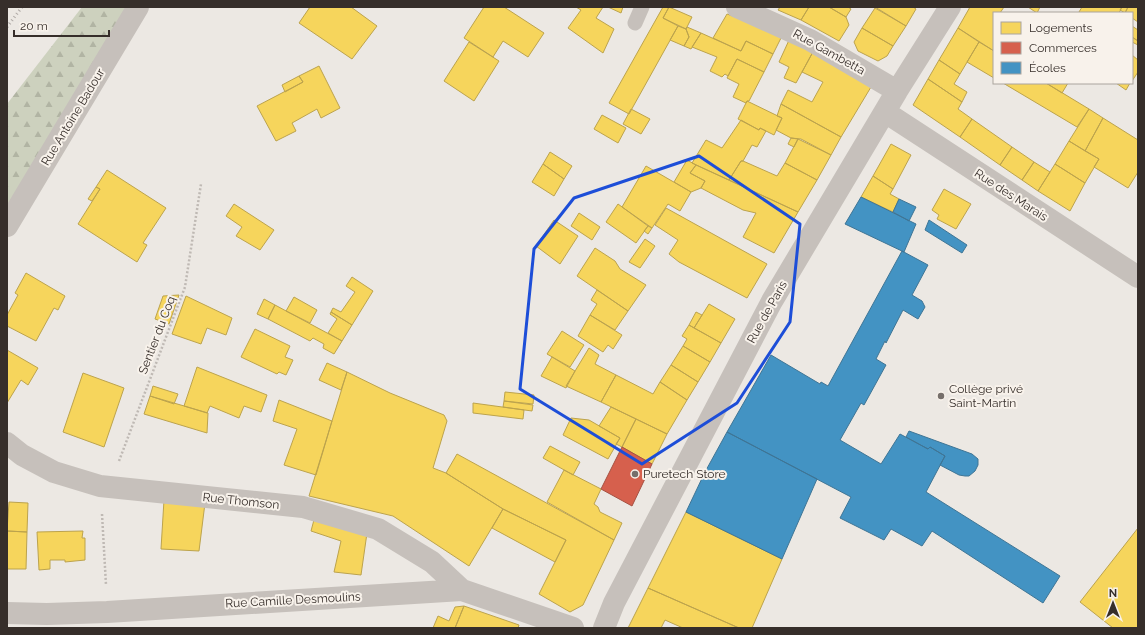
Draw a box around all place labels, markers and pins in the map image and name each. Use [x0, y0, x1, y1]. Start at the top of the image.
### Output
place label: Collège privé Saint-Martin [949, 382, 1023, 410]
marker: Collège privé Saint-Martin [936, 391, 946, 401]
place label: Puretech Store [643, 467, 726, 481]
marker: Puretech Store [630, 469, 640, 479]

